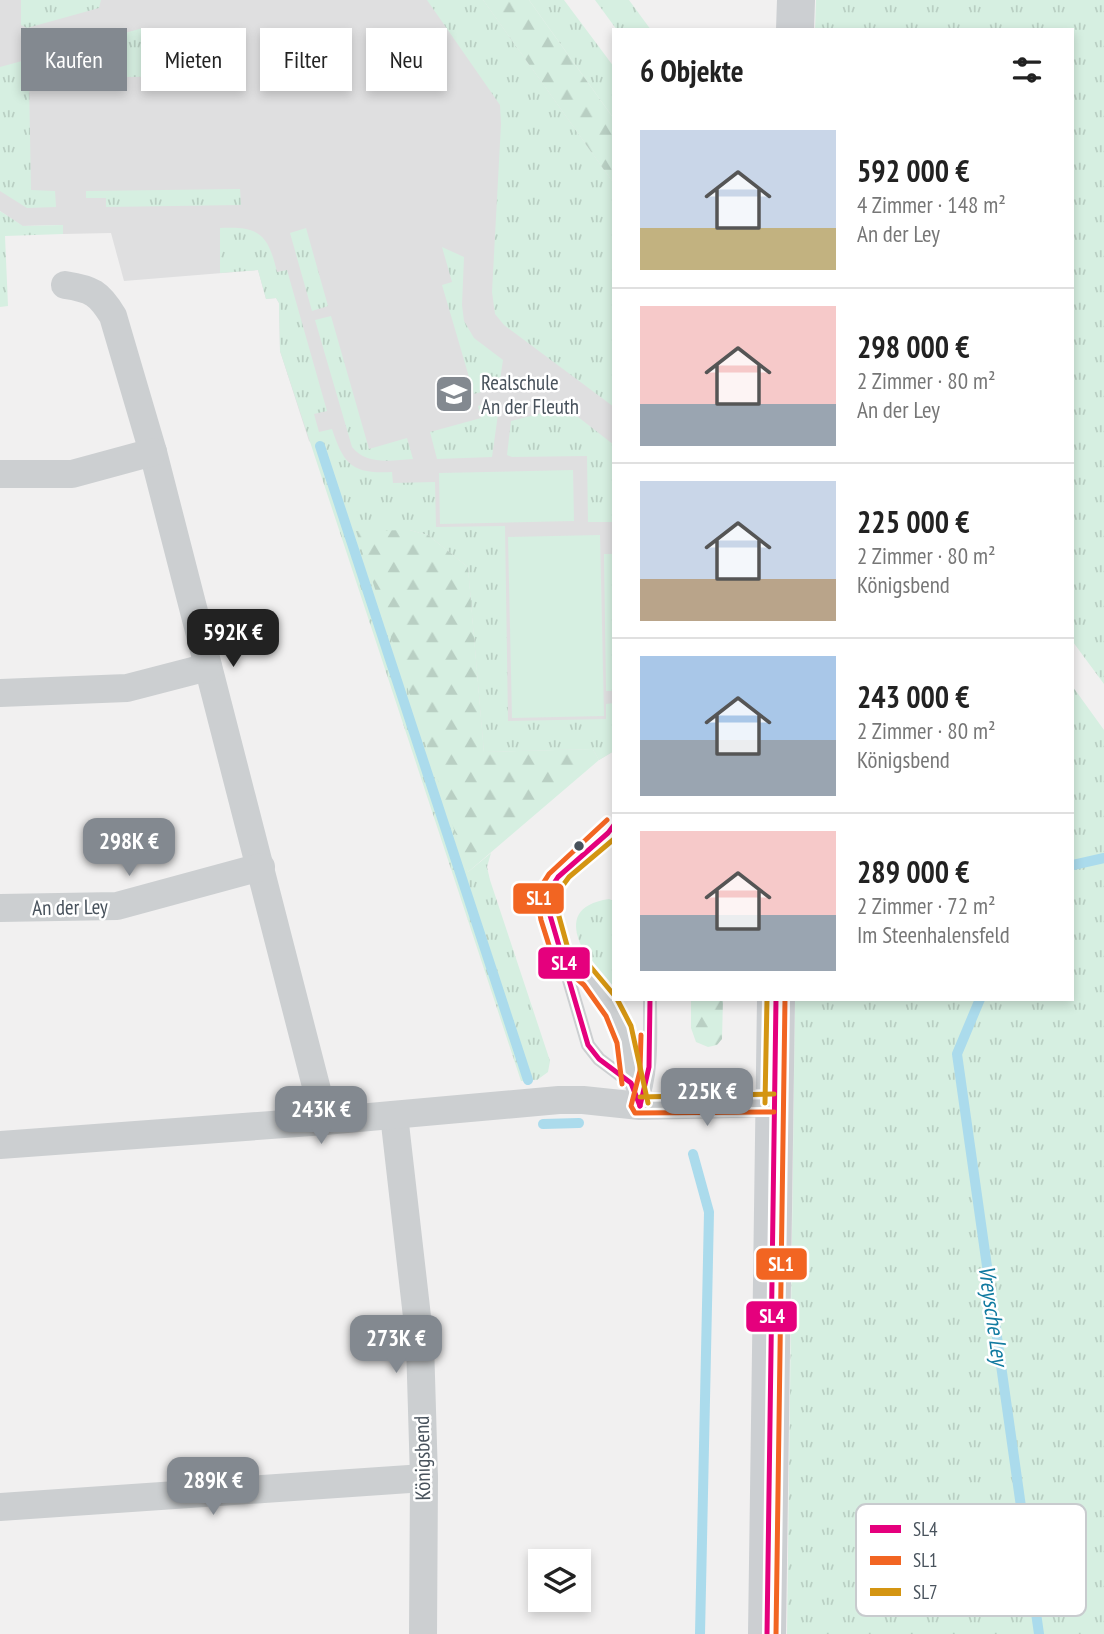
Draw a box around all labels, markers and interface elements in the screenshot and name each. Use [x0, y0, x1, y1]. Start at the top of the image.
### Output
chip: Kaufen [21, 28, 127, 91]
chip: Mieten [141, 28, 246, 91]
chip: Filter [260, 28, 352, 91]
chip: Neu [366, 28, 447, 91]
text: 6 Objekte [640, 51, 744, 90]
icon: filters [1008, 51, 1046, 89]
text: 592 000 € [857, 151, 970, 190]
icon: home [696, 158, 780, 242]
text: 4 Zimmer · 148 m² [857, 190, 1006, 219]
text: An der Ley [857, 219, 940, 248]
text: 298 000 € [857, 327, 970, 366]
icon: home [696, 334, 780, 418]
text: 2 Zimmer · 80 m² [857, 366, 995, 395]
place label: Realschule An der Fleuth [481, 369, 579, 420]
school or university icon: Realschule An der Fleuth [433, 373, 475, 415]
text: An der Ley [857, 395, 940, 424]
text: 225 000 € [857, 502, 970, 541]
icon: home [696, 509, 780, 593]
text: 2 Zimmer · 80 m² [857, 541, 995, 570]
text: Königsbend [857, 570, 950, 599]
pin: 592K € [176, 610, 290, 669]
text: 592K € [203, 617, 263, 646]
text: 243 000 € [857, 677, 970, 716]
icon: home [696, 684, 780, 768]
text: 2 Zimmer · 80 m² [857, 716, 995, 745]
text: Königsbend [857, 745, 950, 774]
pin: 298K € [72, 818, 186, 878]
text: 298K € [99, 826, 159, 855]
unlabelled marker [572, 839, 586, 853]
text: 289 000 € [857, 852, 970, 891]
icon: home [696, 859, 780, 943]
line badge: SL1 [512, 882, 565, 915]
text: SL1 [526, 886, 552, 910]
text: 2 Zimmer · 72 m² [857, 891, 995, 920]
street label: An der Ley [32, 893, 108, 921]
text: Im Steenhalensfeld [857, 920, 1010, 949]
line badge: SL4 [537, 946, 591, 980]
text: SL4 [551, 951, 577, 975]
pin: 225K € [650, 1068, 764, 1128]
text: 225K € [677, 1076, 737, 1105]
pin: 243K € [264, 1086, 378, 1146]
text: 243K € [291, 1094, 351, 1123]
line badge: SL1 [755, 1247, 808, 1281]
text: SL1 [768, 1252, 794, 1276]
water label: Vreysche Ley [973, 1263, 1016, 1370]
line badge: SL4 [745, 1300, 798, 1333]
text: SL4 [759, 1304, 785, 1328]
pin: 273K € [339, 1316, 453, 1375]
text: 273K € [366, 1323, 426, 1352]
street label: Königsbend [408, 1415, 436, 1501]
pin: 289K € [156, 1458, 270, 1517]
text: 289K € [183, 1465, 243, 1494]
legend [856, 1504, 1086, 1616]
text: SL4 [913, 1517, 938, 1541]
text: SL1 [913, 1548, 938, 1572]
map controls [528, 1549, 591, 1612]
button: layers [528, 1549, 591, 1612]
text: SL7 [913, 1580, 938, 1604]

